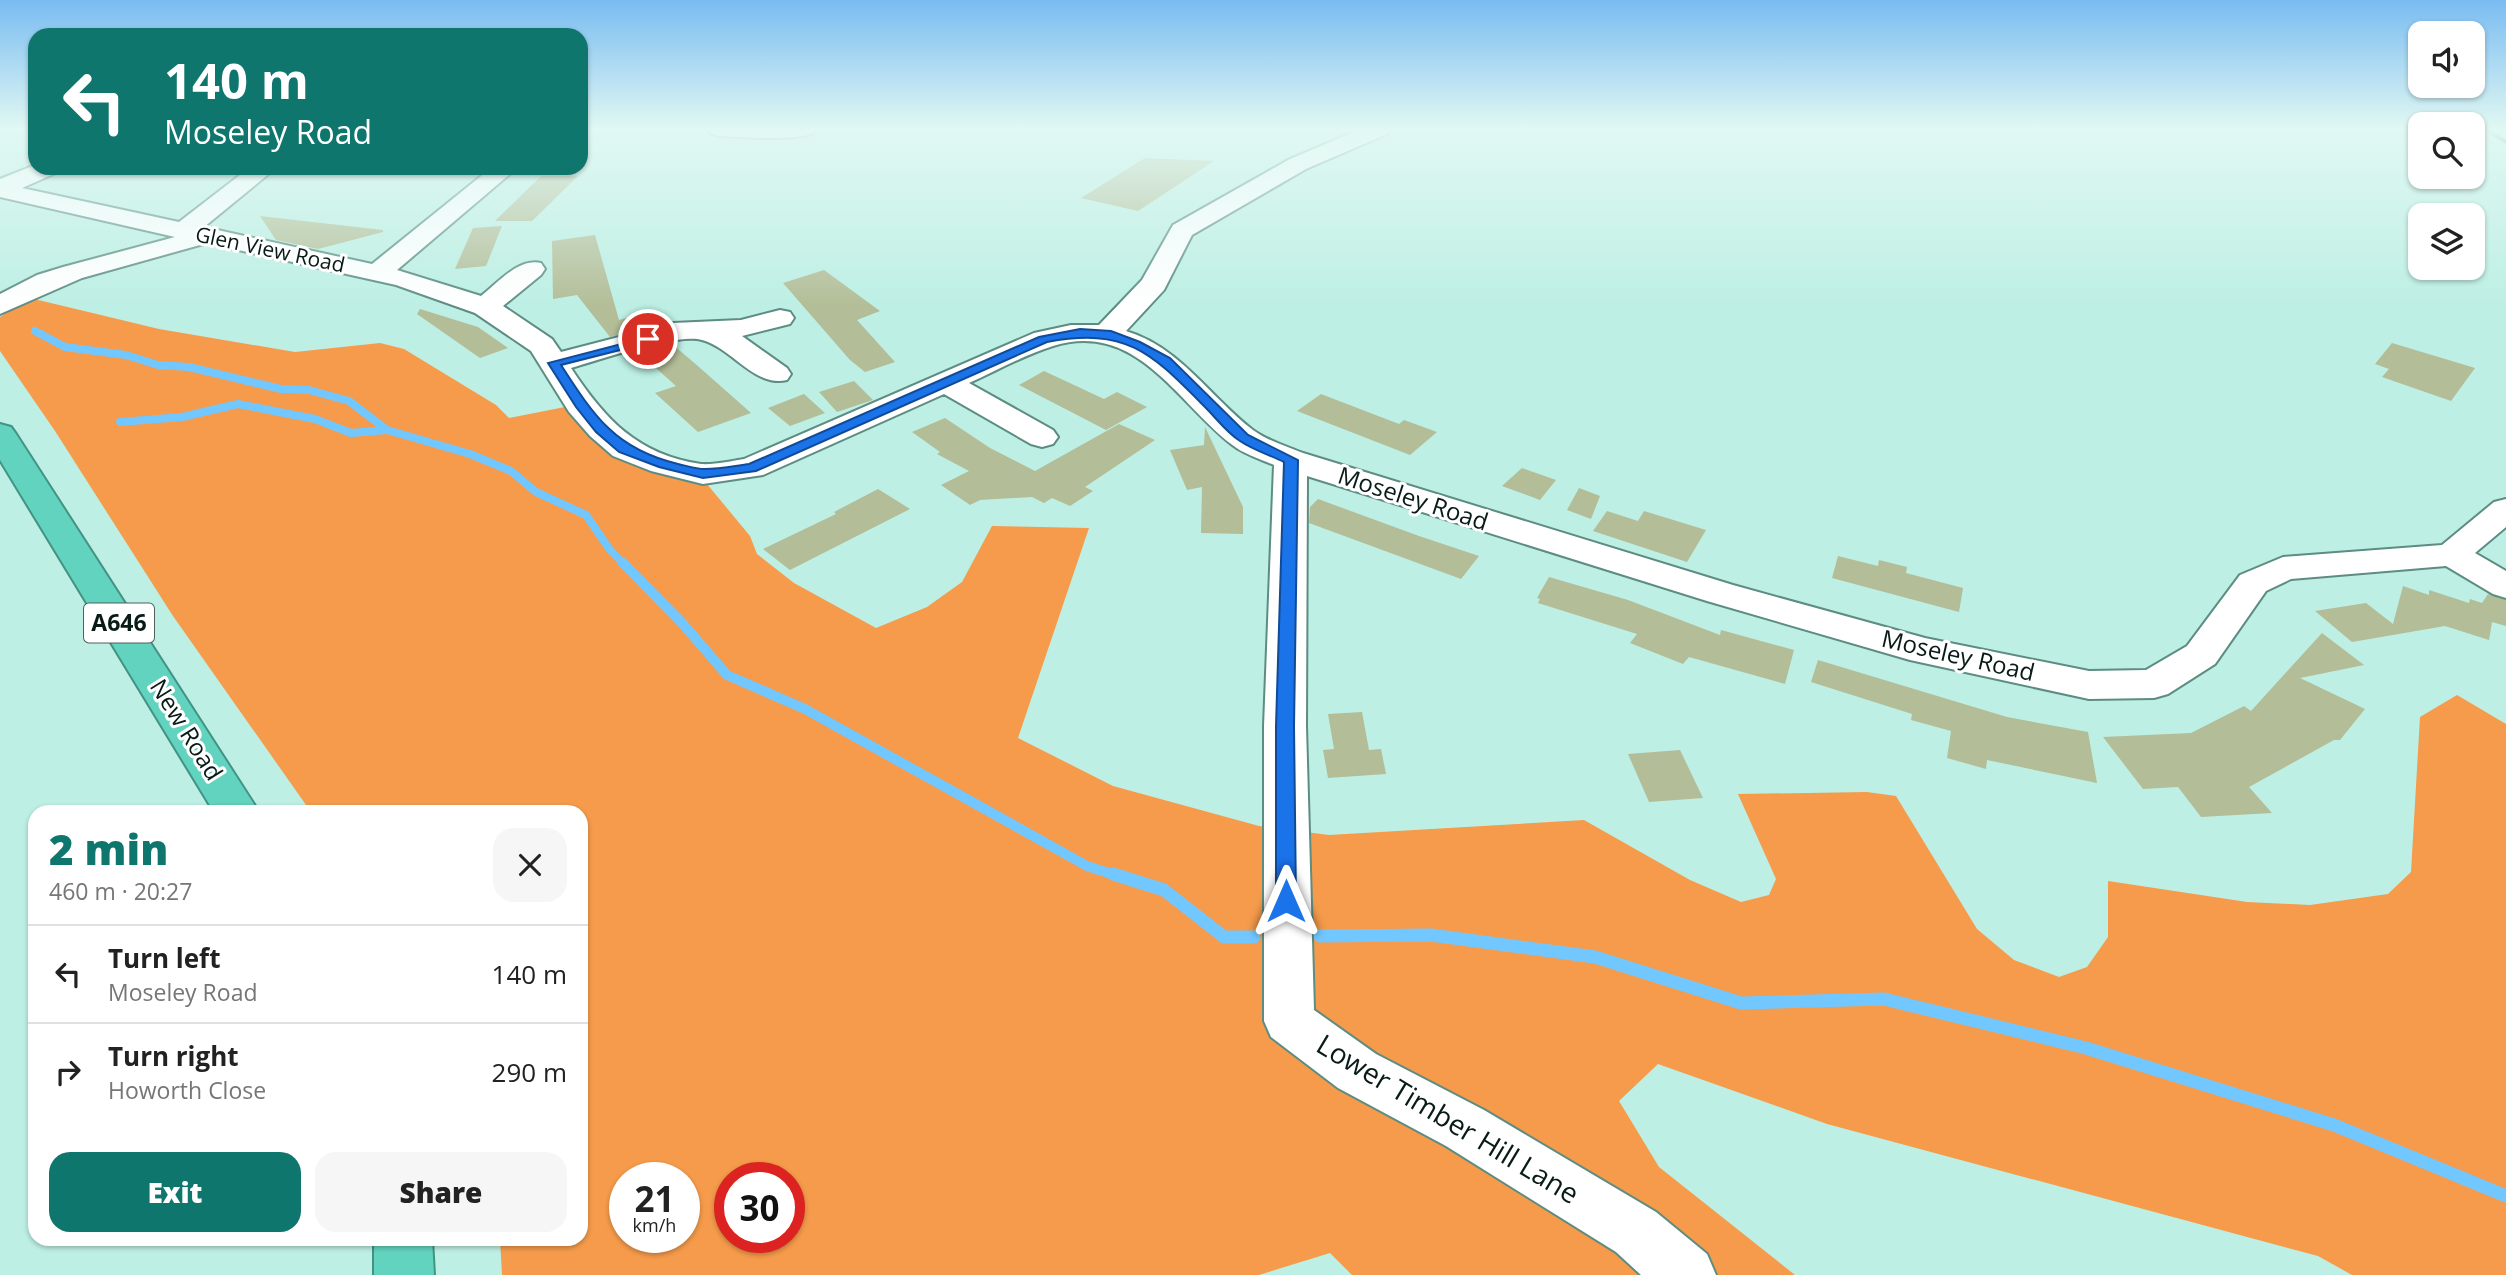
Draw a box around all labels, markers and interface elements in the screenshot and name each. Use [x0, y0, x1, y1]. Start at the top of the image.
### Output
map controls [2408, 21, 2485, 280]
button: sound [2408, 21, 2485, 98]
text: 140 m [164, 47, 309, 113]
icon: left [49, 56, 140, 147]
text: Moseley Road [164, 110, 372, 153]
button: search [2408, 112, 2485, 189]
button: layers [2408, 203, 2485, 280]
street label: Glen View Road [193, 220, 348, 279]
pin [618, 309, 678, 369]
icon: arrive [629, 320, 667, 358]
street label: Moseley Road [1334, 458, 1493, 537]
road number: A646 [84, 604, 154, 642]
street label: Moseley Road [1879, 621, 2038, 688]
street label: New Road [143, 672, 231, 786]
text: 2 min [49, 820, 168, 877]
button: close [493, 828, 567, 902]
position arrow [1249, 864, 1323, 938]
text: 460 m · 20:27 [49, 875, 192, 907]
text: Turn left [108, 940, 220, 976]
icon: left [49, 955, 87, 993]
text: 140 m [492, 956, 567, 992]
text: Moseley Road [108, 976, 258, 1008]
street label: Lower Timber Hill Lane [1310, 1025, 1587, 1212]
text: Turn right [108, 1038, 239, 1074]
icon: right [49, 1053, 87, 1091]
text: 290 m [492, 1054, 567, 1090]
text: Howorth Close [108, 1074, 266, 1106]
button: Exit [49, 1152, 301, 1232]
button: Share [315, 1152, 567, 1232]
speed limit sign: 30 [714, 1162, 805, 1253]
text: 21 [634, 1175, 675, 1222]
text: km/h [633, 1213, 676, 1237]

